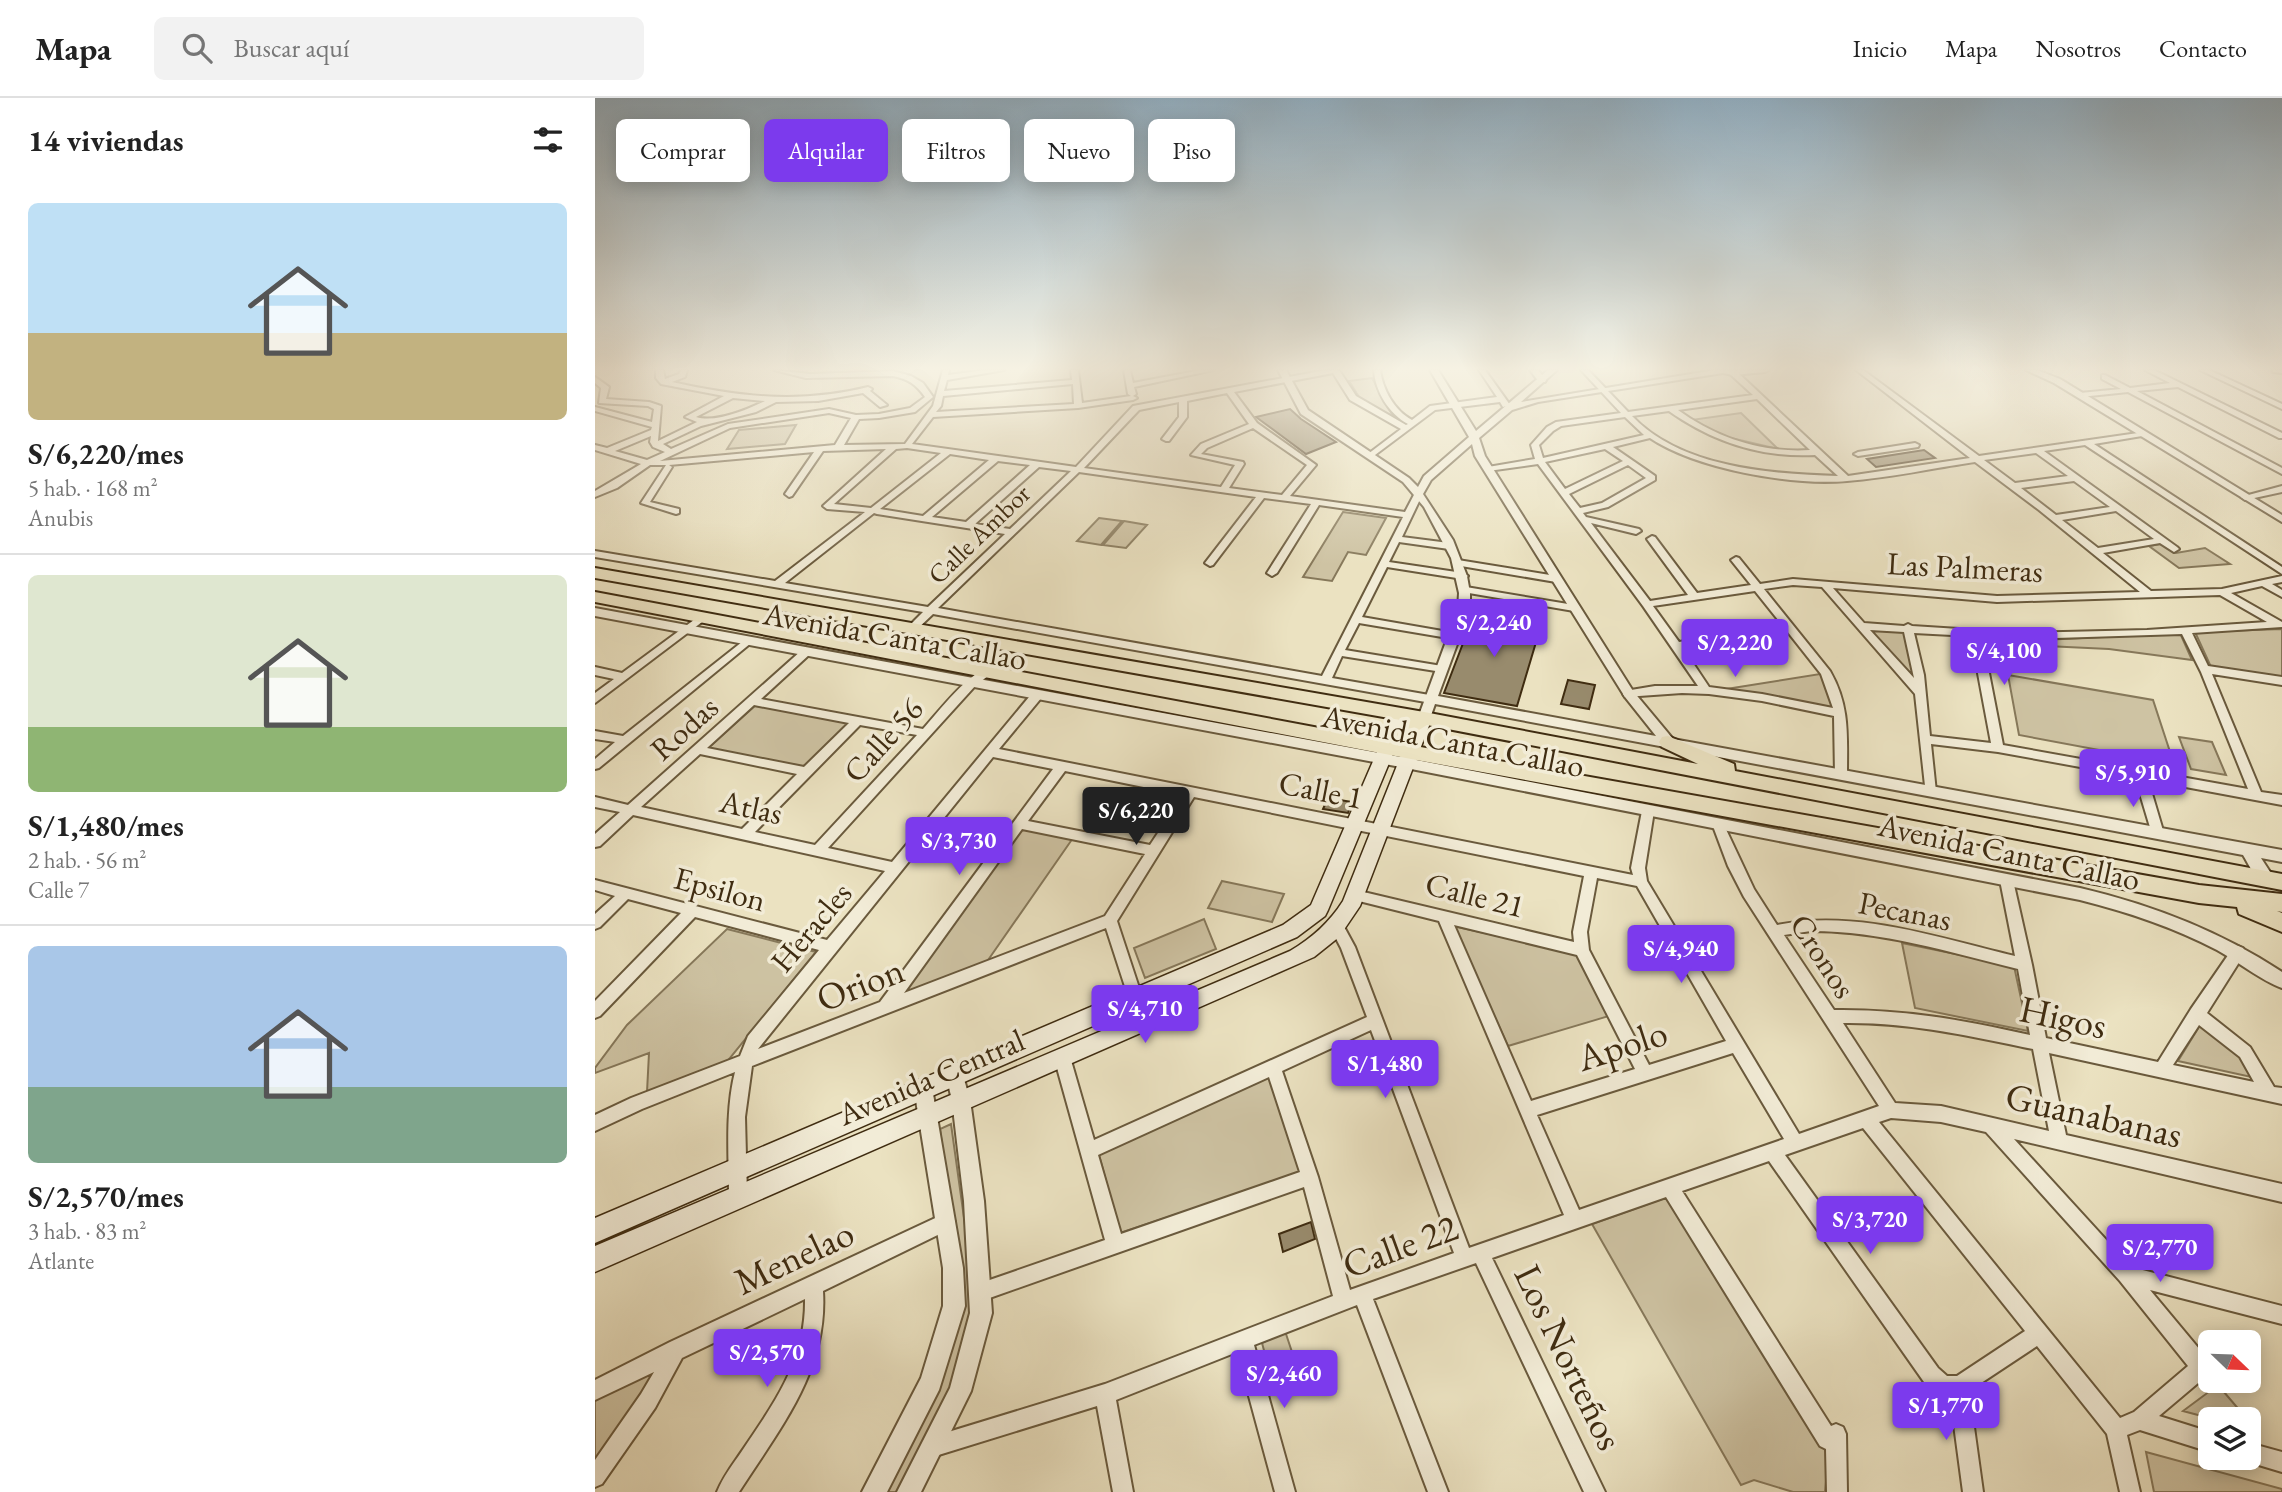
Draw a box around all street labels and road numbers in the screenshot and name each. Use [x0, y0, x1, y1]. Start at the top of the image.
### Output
street label: Calle Ambor [920, 476, 1038, 591]
street label: Las Palmeras [1886, 542, 2044, 592]
street label: Avenida Canta Callao [759, 592, 1030, 680]
street label: Rodas [641, 686, 727, 770]
street label: Calle 56 [834, 689, 932, 791]
street label: Avenida Canta Callao [1317, 695, 1588, 787]
street label: Calle 1 [1275, 761, 1367, 819]
street label: Atlas [715, 780, 786, 834]
street label: Avenida Canta Callao [1873, 804, 2144, 900]
street label: Epsilon [670, 857, 771, 921]
street label: Calle 21 [1421, 862, 1529, 928]
street label: Heracles [761, 873, 861, 981]
street label: Pecanas [1855, 881, 1955, 941]
street label: Cronos [1780, 906, 1866, 1006]
street label: Orion [809, 945, 911, 1023]
street label: Higos [2015, 983, 2111, 1050]
street label: Apolo [1569, 1007, 1673, 1082]
street label: Avenida Central [830, 1019, 1031, 1136]
street label: Guanabanas [2001, 1070, 2187, 1159]
street label: Calle 22 [1335, 1202, 1464, 1289]
street label: Menelao [726, 1208, 861, 1305]
street label: Los Norteños [1504, 1256, 1635, 1458]

